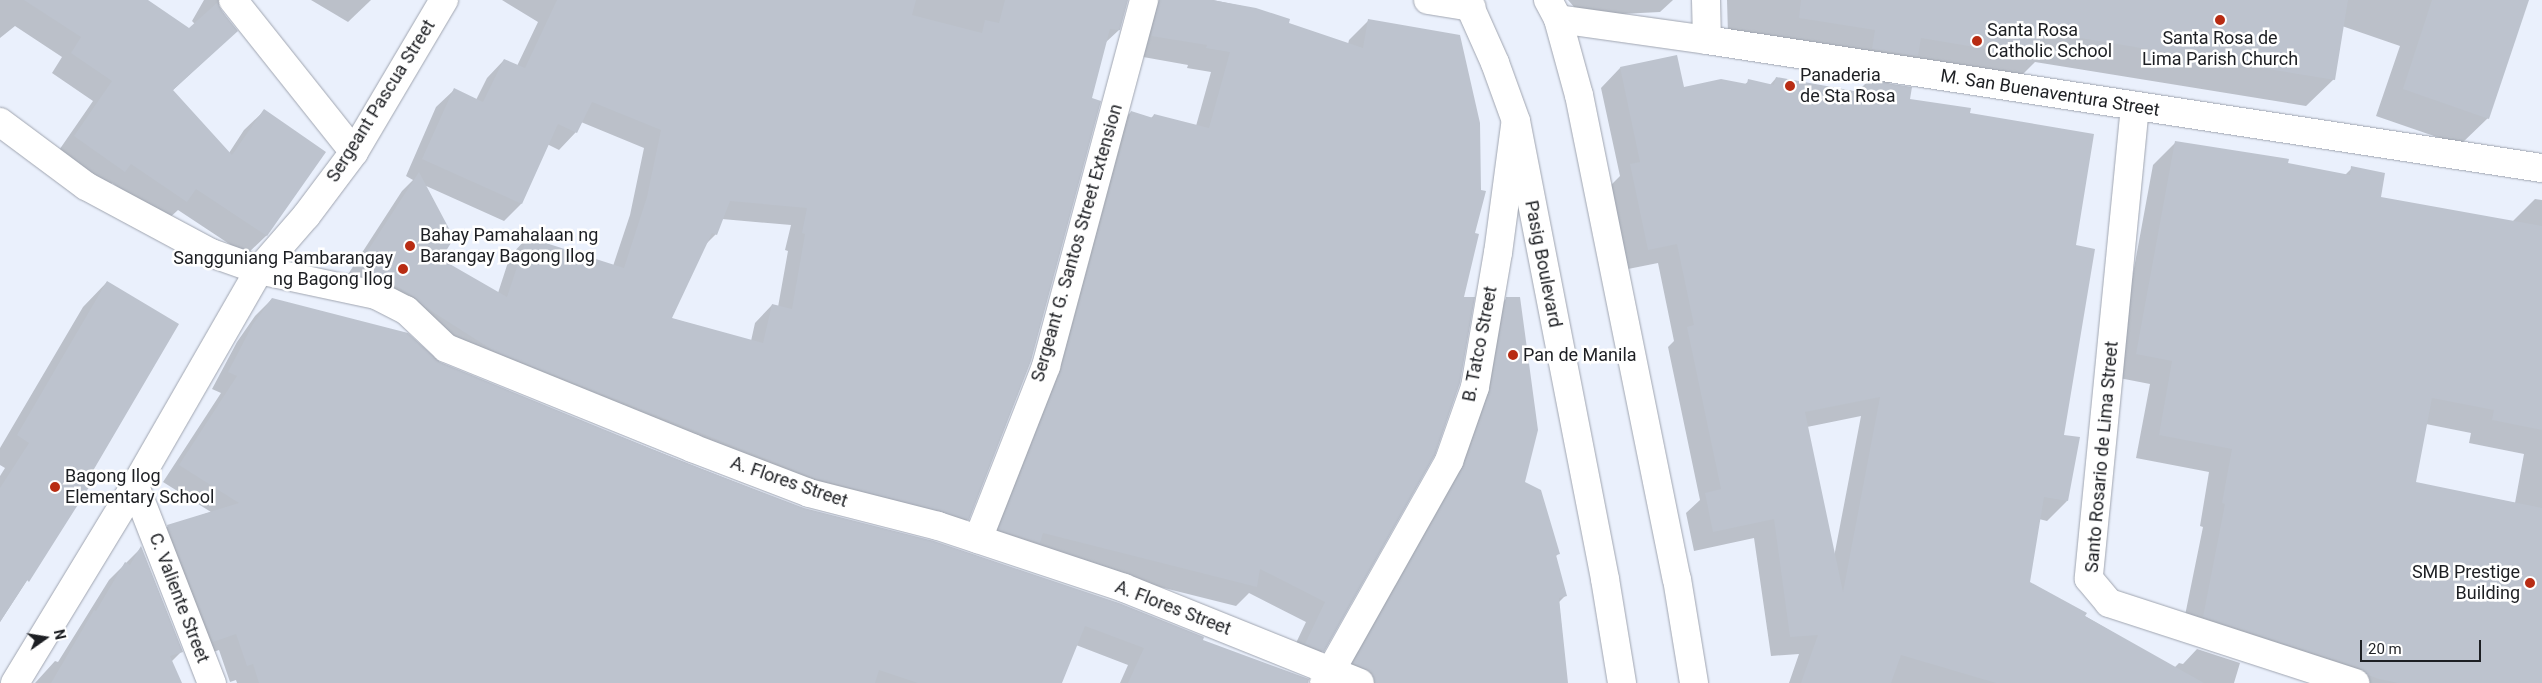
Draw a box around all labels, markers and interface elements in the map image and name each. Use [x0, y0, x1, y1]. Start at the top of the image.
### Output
marker: Santa Rosa de Lima Parish Church [2214, 14, 2226, 26]
street label: Sergeant Pascua Street [322, 16, 440, 186]
place label: Santa Rosa Catholic School [1987, 20, 2112, 62]
place label: Santa Rosa de Lima Parish Church [2142, 28, 2298, 70]
marker: Santa Rosa Catholic School [1971, 35, 1983, 47]
place label: Panaderia de Sta Rosa [1800, 65, 1895, 108]
street label: M. San Buenaventura Street [1939, 65, 2161, 121]
marker: Panaderia de Sta Rosa [1784, 80, 1796, 92]
street label: Sergeant G. Santos Street Extension [1027, 102, 1127, 384]
street label: Pasig Boulevard [1520, 199, 1566, 329]
place label: Bahay Pamahalaan ng Barangay Bagong Ilog [420, 225, 598, 268]
marker: Bahay Pamahalaan ng Barangay Bagong Ilog [404, 240, 416, 252]
place label: Sangguniang Pambarangay ng Bagong Ilog [173, 248, 393, 290]
marker: Sangguniang Pambarangay ng Bagong Ilog [397, 263, 409, 275]
street label: B. Tatco Street [1458, 284, 1502, 404]
street label: Santo Rosario de Lima Street [2081, 340, 2123, 574]
place label: Pan de Manila [1523, 344, 1637, 366]
marker: Pan de Manila [1507, 349, 1519, 361]
street label: A. Flores Street [728, 452, 850, 512]
place label: Bagong Ilog Elementary School [65, 466, 214, 508]
marker: Bagong Ilog Elementary School [49, 481, 61, 493]
street label: C. Valiente Street [144, 530, 214, 666]
place label: SMB Prestige Building [2412, 562, 2520, 604]
street label: A. Flores Street [1112, 576, 1234, 640]
marker: SMB Prestige Building [2524, 577, 2536, 589]
north arrow [20, 613, 70, 663]
text: N [51, 628, 69, 641]
scale bar [2362, 630, 2483, 662]
text: 20 m [2368, 640, 2402, 658]

